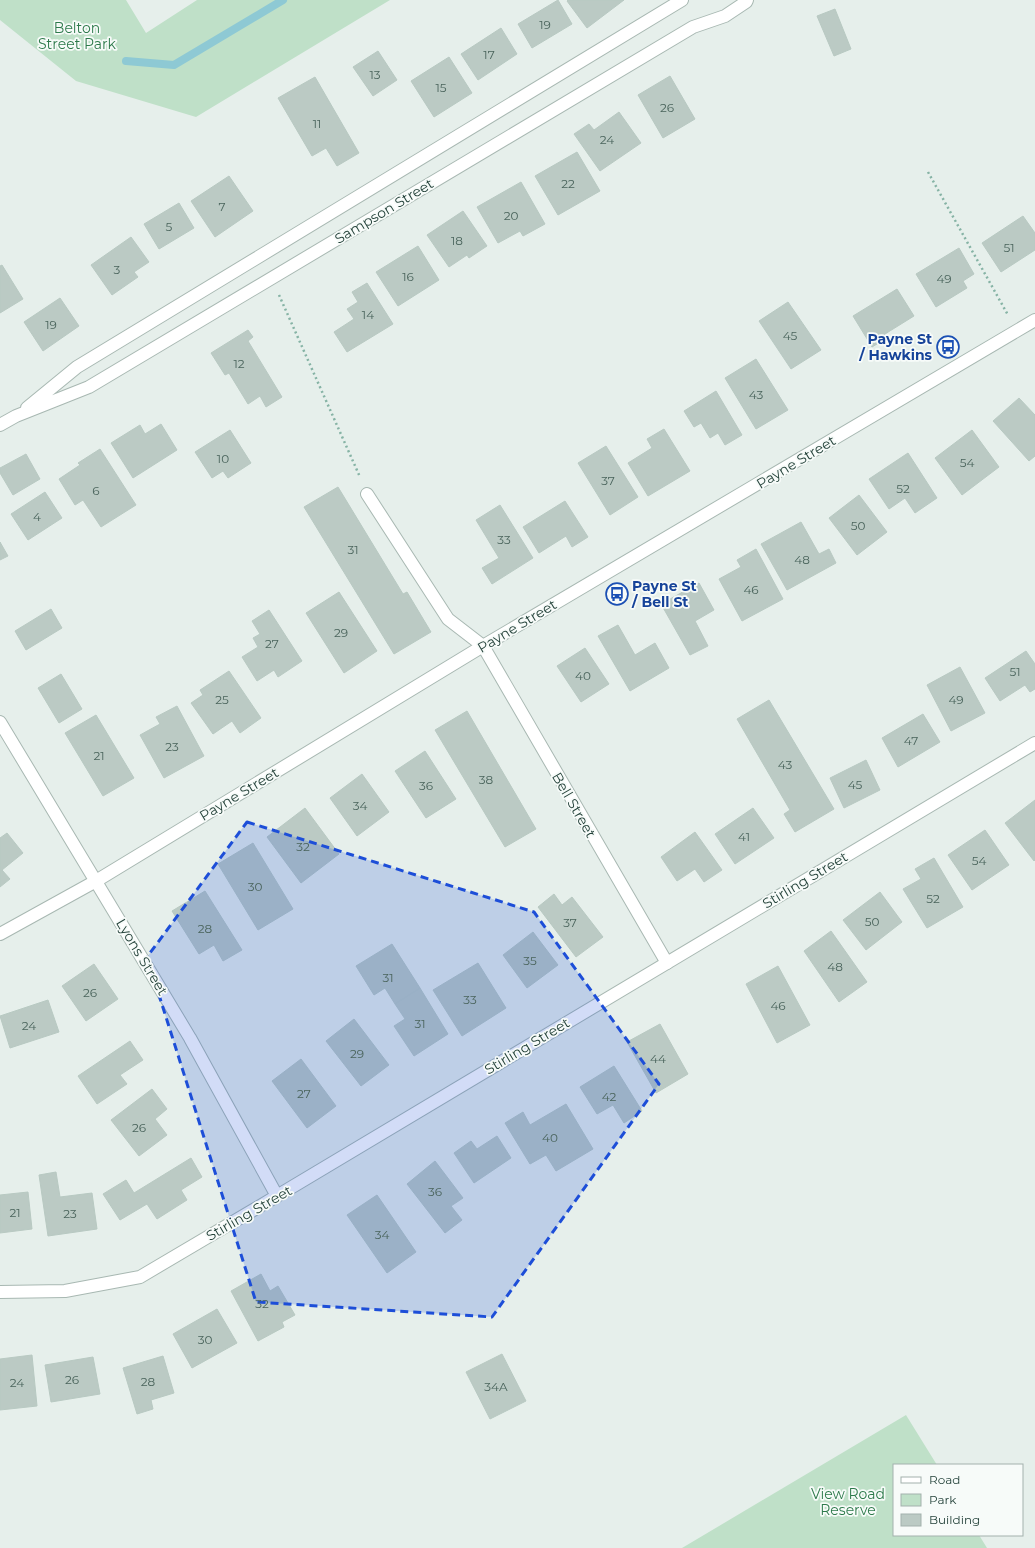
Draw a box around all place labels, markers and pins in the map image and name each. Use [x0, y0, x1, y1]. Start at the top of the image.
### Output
place label: Payne St / Hawkins [858, 330, 933, 364]
bus stop icon: Payne St / Hawkins [935, 334, 961, 360]
place label: Payne St / Bell St [631, 577, 696, 611]
bus stop icon: Payne St / Bell St [604, 581, 630, 607]

